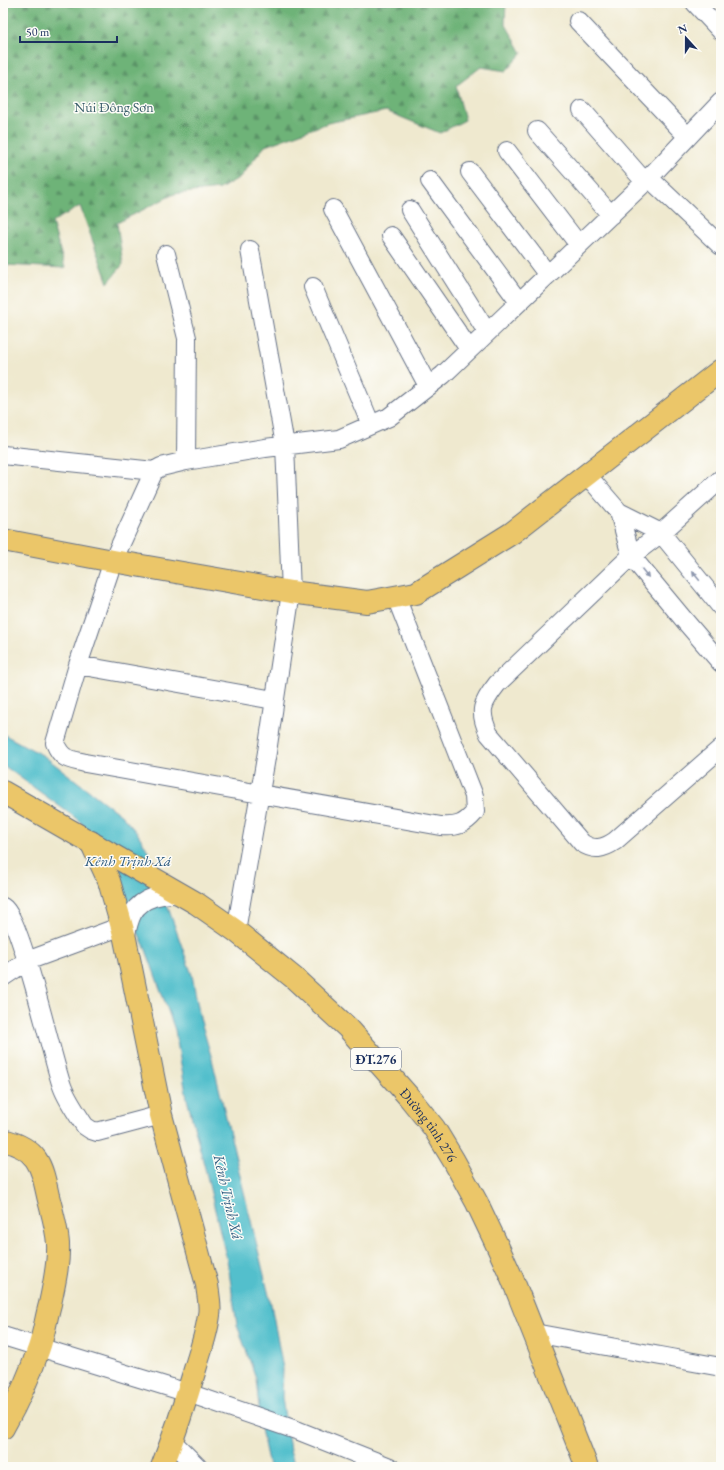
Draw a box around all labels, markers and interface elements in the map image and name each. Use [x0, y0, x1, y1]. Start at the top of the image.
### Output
scale bar [20, 18, 117, 44]
north arrow [666, 18, 706, 58]
text: N [676, 20, 689, 37]
text: 50 m [26, 24, 50, 40]
park label: Núi Đông Sơn [74, 98, 154, 116]
one-way arrow [641, 567, 650, 578]
one-way arrow [692, 571, 701, 582]
water label: Kênh Trịnh Xá [84, 851, 172, 870]
road number: ĐT.276 [351, 1048, 401, 1070]
street label: Đường tỉnh 276 [396, 1084, 462, 1165]
water label: Kênh Trịnh Xá [209, 1152, 248, 1242]

